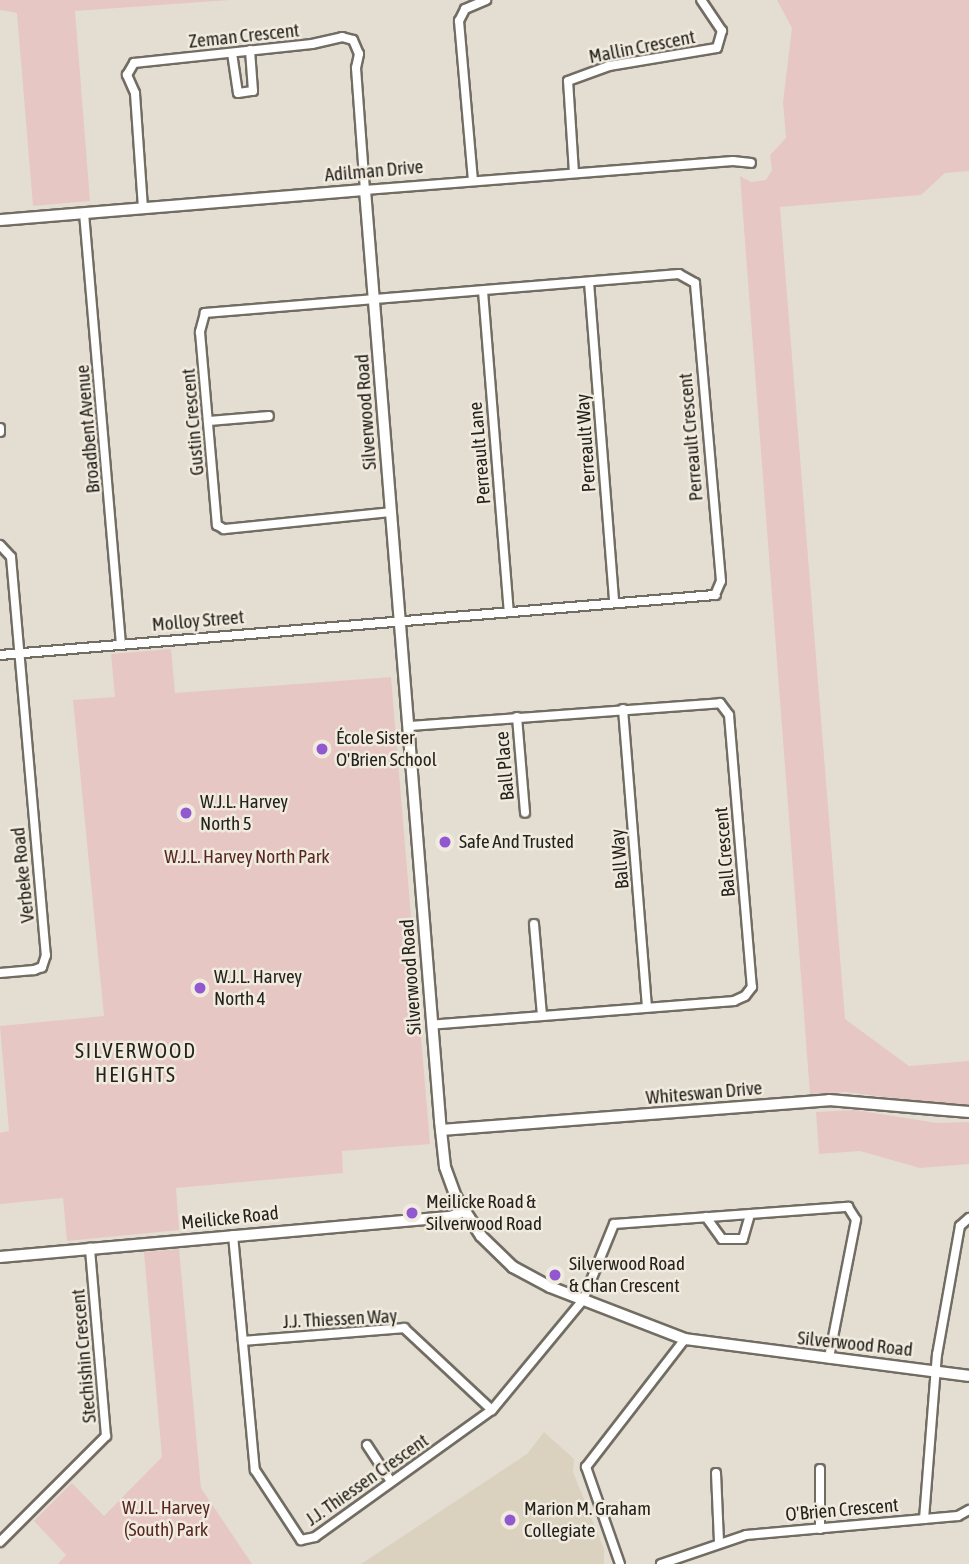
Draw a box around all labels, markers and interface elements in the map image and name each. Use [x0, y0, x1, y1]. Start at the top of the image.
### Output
street label: Zeman Crescent [187, 19, 301, 53]
street label: Mallin Crescent [587, 26, 697, 68]
street label: Adilman Drive [324, 155, 424, 187]
street label: Silverwood Road [351, 353, 381, 471]
street label: Broadbent Avenue [71, 364, 105, 494]
street label: Gustin Crescent [177, 367, 209, 477]
street label: Perreault Crescent [674, 372, 708, 502]
street label: Perreault Way [571, 393, 601, 493]
street label: Perreault Lane [464, 401, 496, 505]
street label: Molloy Street [151, 606, 245, 636]
place label: École Sister O'Brien School [336, 727, 437, 771]
street label: Ball Place [491, 730, 519, 802]
marker: École Sister O'Brien School [314, 741, 330, 757]
place label: W.J.L. Harvey North 5 [200, 791, 288, 835]
marker: W.J.L. Harvey North 5 [178, 805, 194, 821]
street label: Ball Crescent [710, 806, 740, 898]
street label: Verbeke Road [7, 826, 39, 924]
street label: Ball Way [606, 828, 634, 890]
place label: Safe And Trusted [459, 831, 574, 853]
marker: Safe And Trusted [437, 834, 453, 850]
park label: W.J.L. Harvey North Park [164, 846, 330, 868]
street label: Silverwood Road [396, 918, 426, 1036]
place label: W.J.L. Harvey North 4 [214, 966, 302, 1010]
marker: W.J.L. Harvey North 4 [192, 980, 208, 996]
district label: SILVERWOOD HEIGHTS [76, 1037, 196, 1087]
street label: Whiteswan Drive [645, 1077, 763, 1109]
place label: Meilicke Road & Silverwood Road [426, 1191, 542, 1235]
street label: Meilicke Road [180, 1202, 280, 1234]
marker: Meilicke Road & Silverwood Road [404, 1205, 420, 1221]
place label: Silverwood Road & Chan Crescent [569, 1253, 685, 1297]
marker: Silverwood Road & Chan Crescent [547, 1267, 563, 1283]
street label: Stechishin Crescent [67, 1288, 101, 1424]
street label: J.J. Thiessen Way [282, 1305, 398, 1333]
street label: Silverwood Road [796, 1327, 914, 1361]
street label: J.J. Thiessen Crescent [301, 1429, 433, 1531]
street label: O'Brien Crescent [784, 1494, 900, 1526]
park label: W.J.L. Harvey (South) Park [122, 1497, 210, 1541]
place label: Marion M. Graham Collegiate [524, 1498, 651, 1542]
marker: Marion M. Graham Collegiate [502, 1512, 518, 1528]

